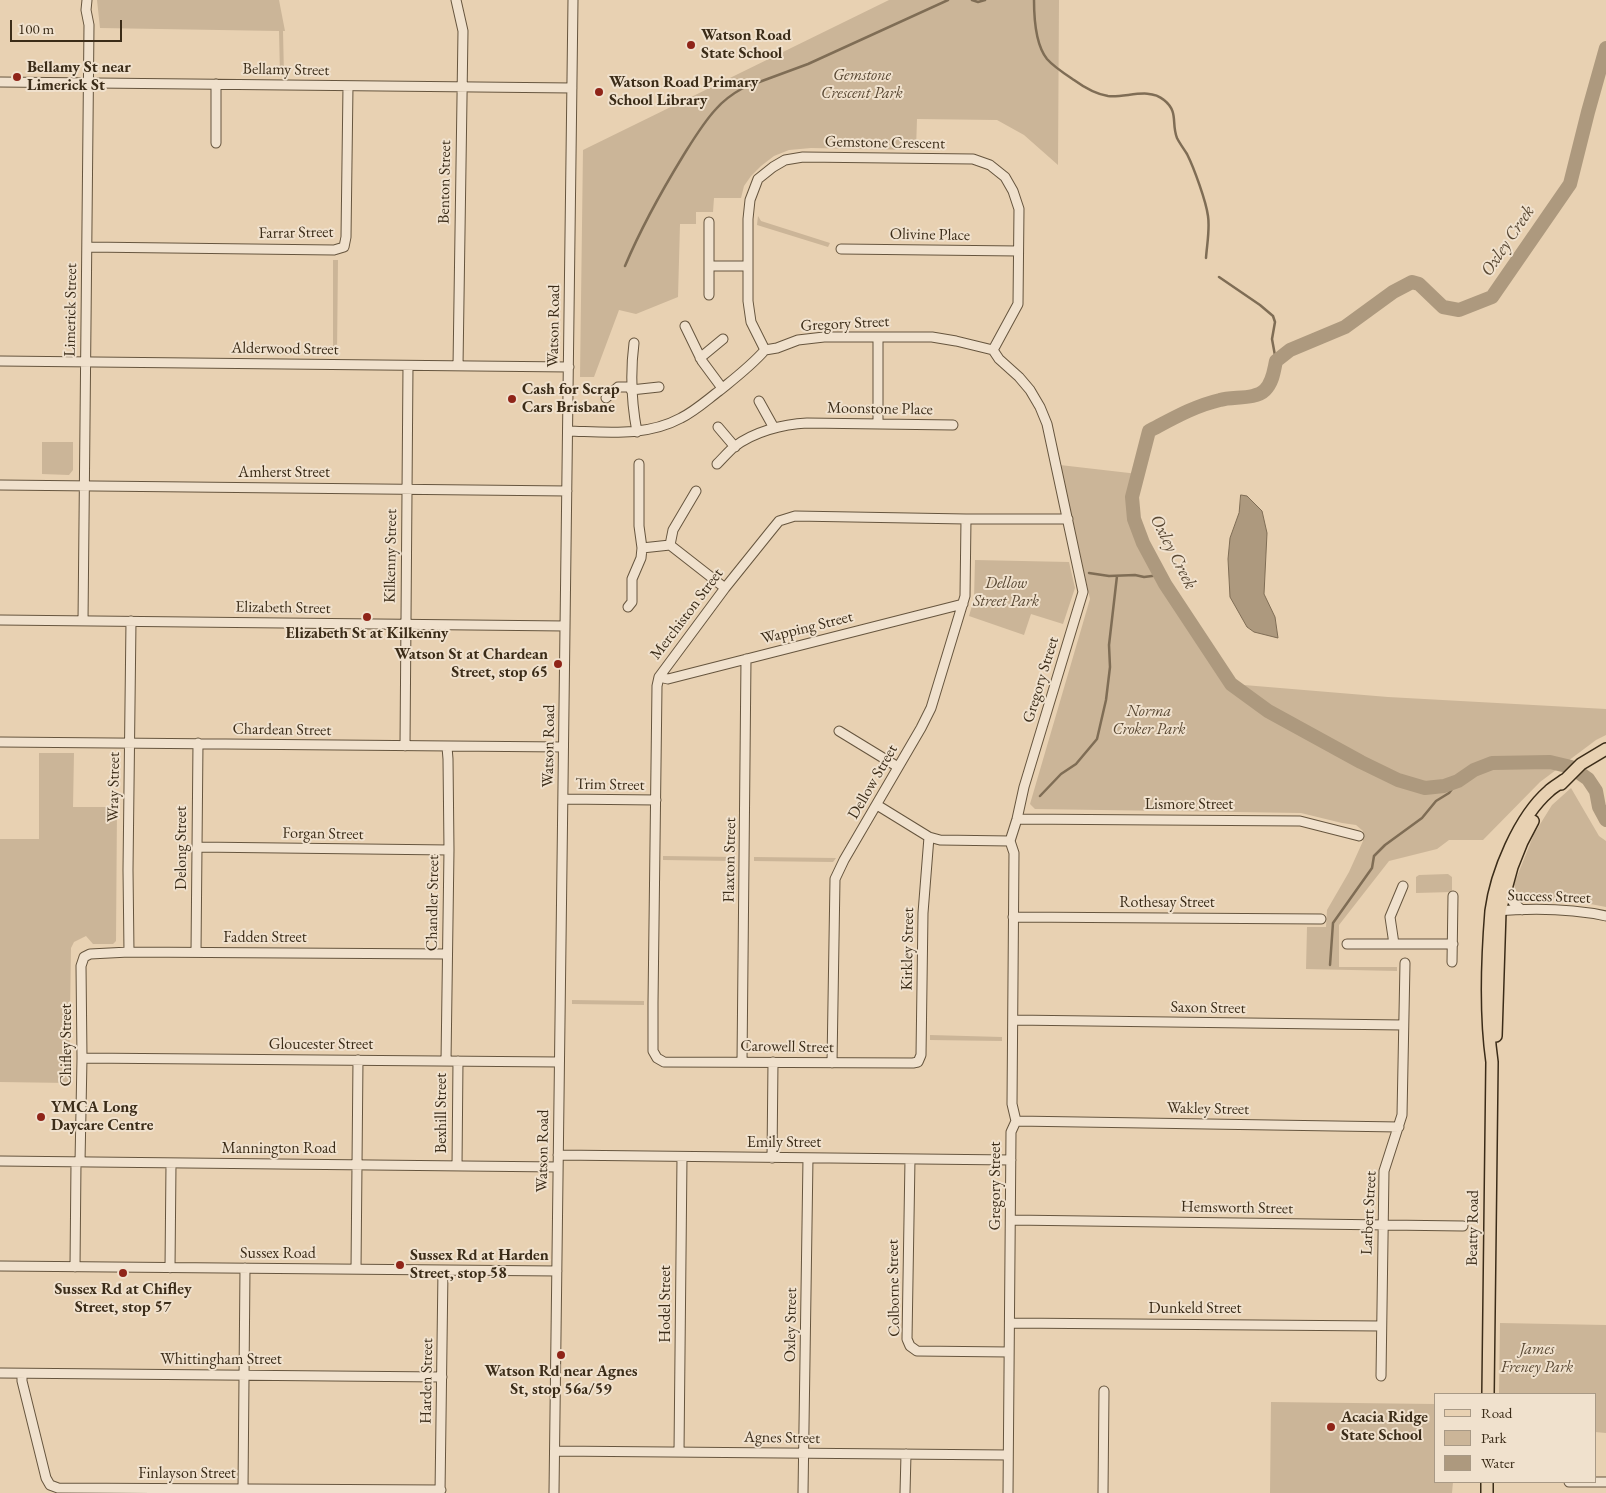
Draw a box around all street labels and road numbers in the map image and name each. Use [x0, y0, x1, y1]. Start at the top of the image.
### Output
street label: Bellamy Street [242, 60, 330, 80]
street label: Gemstone Crescent [825, 132, 945, 154]
street label: Benton Street [435, 140, 455, 224]
street label: Farrar Street [258, 223, 334, 243]
street label: Olivine Place [890, 225, 970, 245]
street label: Limerick Street [61, 263, 81, 357]
street label: Watson Road [544, 284, 564, 368]
street label: Gregory Street [800, 312, 890, 336]
street label: Alderwood Street [231, 338, 339, 360]
street label: Moonstone Place [827, 398, 933, 420]
street label: Amherst Street [238, 463, 330, 483]
street label: Kilkenny Street [381, 509, 401, 603]
street label: Merchiston Street [646, 565, 728, 663]
street label: Elizabeth Street [235, 598, 331, 618]
street label: Wapping Street [759, 607, 855, 649]
street label: Gregory Street [1019, 635, 1063, 725]
street label: Watson Road [539, 704, 559, 788]
street label: Chardean Street [232, 720, 332, 740]
street label: Dellow Street [844, 741, 902, 823]
street label: Wray Street [104, 752, 124, 822]
street label: Trim Street [575, 775, 645, 795]
street label: Lismore Street [1145, 795, 1233, 815]
street label: Delong Street [172, 806, 192, 890]
street label: Flaxton Street [720, 817, 740, 903]
street label: Forgan Street [282, 824, 364, 844]
street label: Chandler Street [423, 855, 443, 951]
street label: Success Street [1507, 886, 1591, 908]
street label: Rothesay Street [1119, 893, 1215, 913]
street label: Kirkley Street [898, 907, 918, 991]
street label: Fadden Street [223, 928, 307, 948]
street label: Saxon Street [1170, 998, 1246, 1018]
street label: Chifley Street [57, 1003, 77, 1087]
street label: Gloucester Street [269, 1035, 373, 1055]
street label: Carowell Street [740, 1037, 834, 1057]
street label: Bexhill Street [432, 1073, 452, 1153]
street label: Wakley Street [1167, 1099, 1249, 1119]
street label: Watson Road [533, 1109, 553, 1193]
street label: Emily Street [747, 1133, 821, 1153]
street label: Mannington Road [222, 1139, 336, 1159]
street label: Gregory Street [986, 1142, 1006, 1230]
street label: Larbert Street [1357, 1170, 1381, 1256]
street label: Beatty Road [1463, 1190, 1483, 1266]
street label: Hemsworth Street [1181, 1197, 1293, 1219]
street label: Colborne Street [884, 1239, 904, 1337]
street label: Sussex Road [240, 1244, 316, 1264]
street label: Hodel Street [656, 1265, 676, 1343]
street label: Oxley Street [781, 1288, 801, 1362]
street label: Dunkeld Street [1149, 1299, 1241, 1319]
street label: Harden Street [417, 1338, 437, 1424]
street label: Whittingham Street [160, 1350, 282, 1370]
street label: Agnes Street [744, 1428, 820, 1448]
street label: Finlayson Street [138, 1464, 236, 1484]

